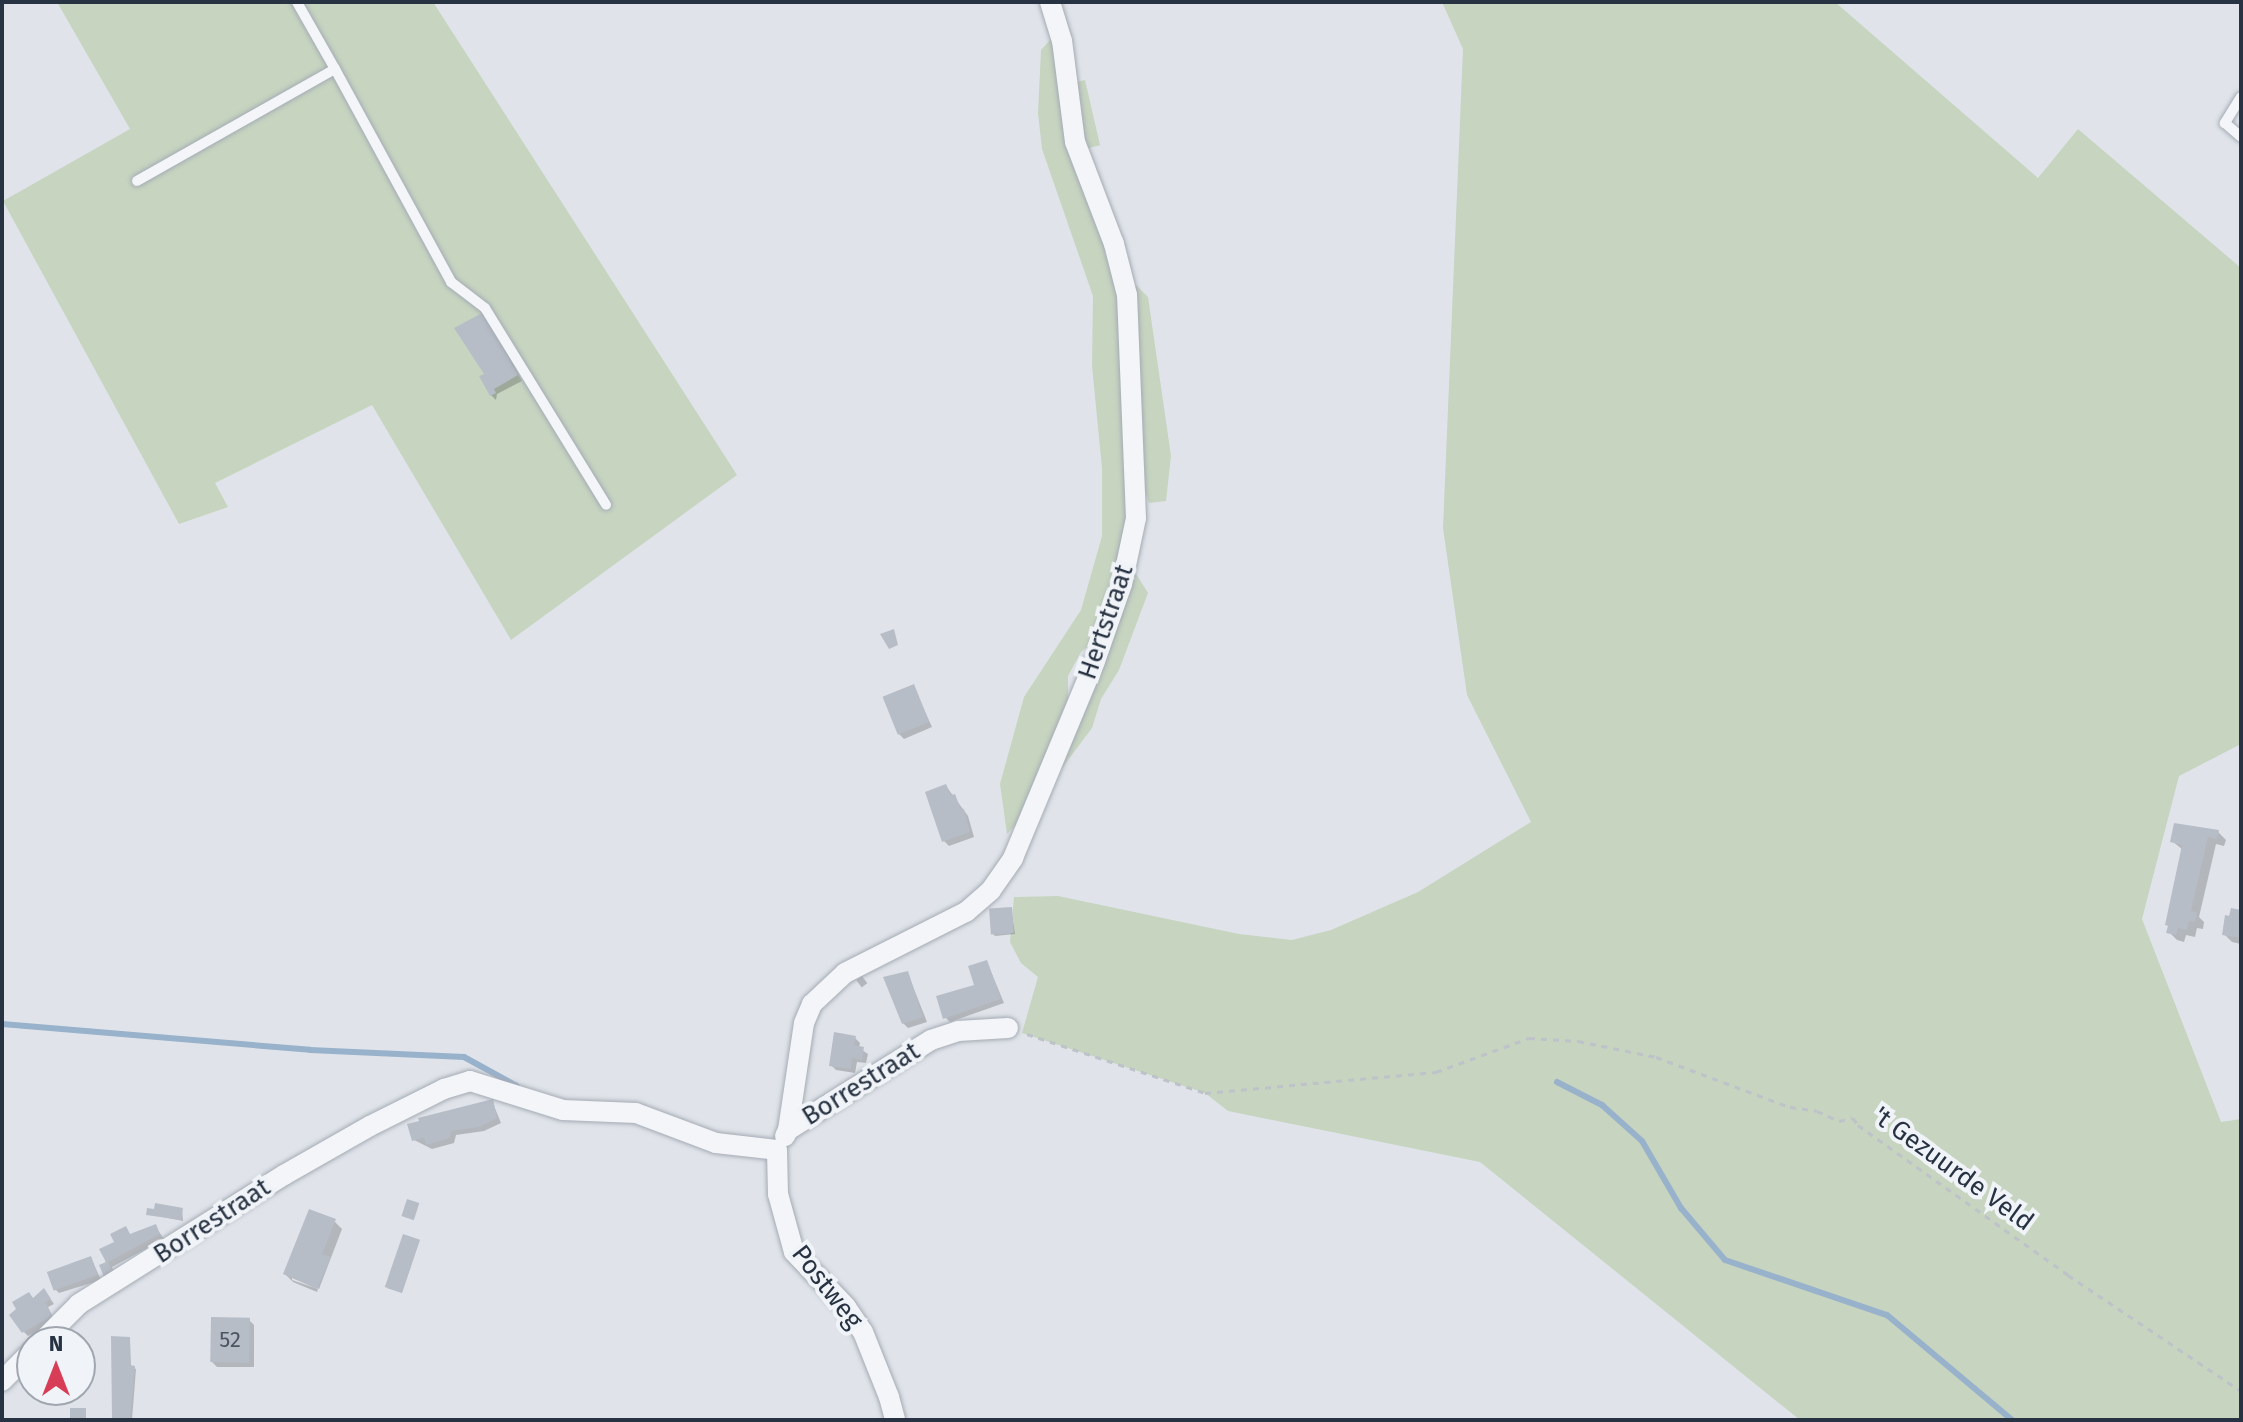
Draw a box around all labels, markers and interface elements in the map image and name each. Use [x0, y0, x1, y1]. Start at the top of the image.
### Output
street label: Hertstraat [1072, 560, 1140, 684]
street label: Borrestraat [796, 1036, 926, 1132]
street label: 't Gezuurde Veld [1867, 1100, 2039, 1238]
street label: Borrestraat [148, 1172, 276, 1270]
street label: Postweg [785, 1239, 869, 1335]
north arrow [16, 1326, 96, 1406]
house number: 52 [219, 1327, 241, 1353]
text: N [49, 1330, 63, 1357]

